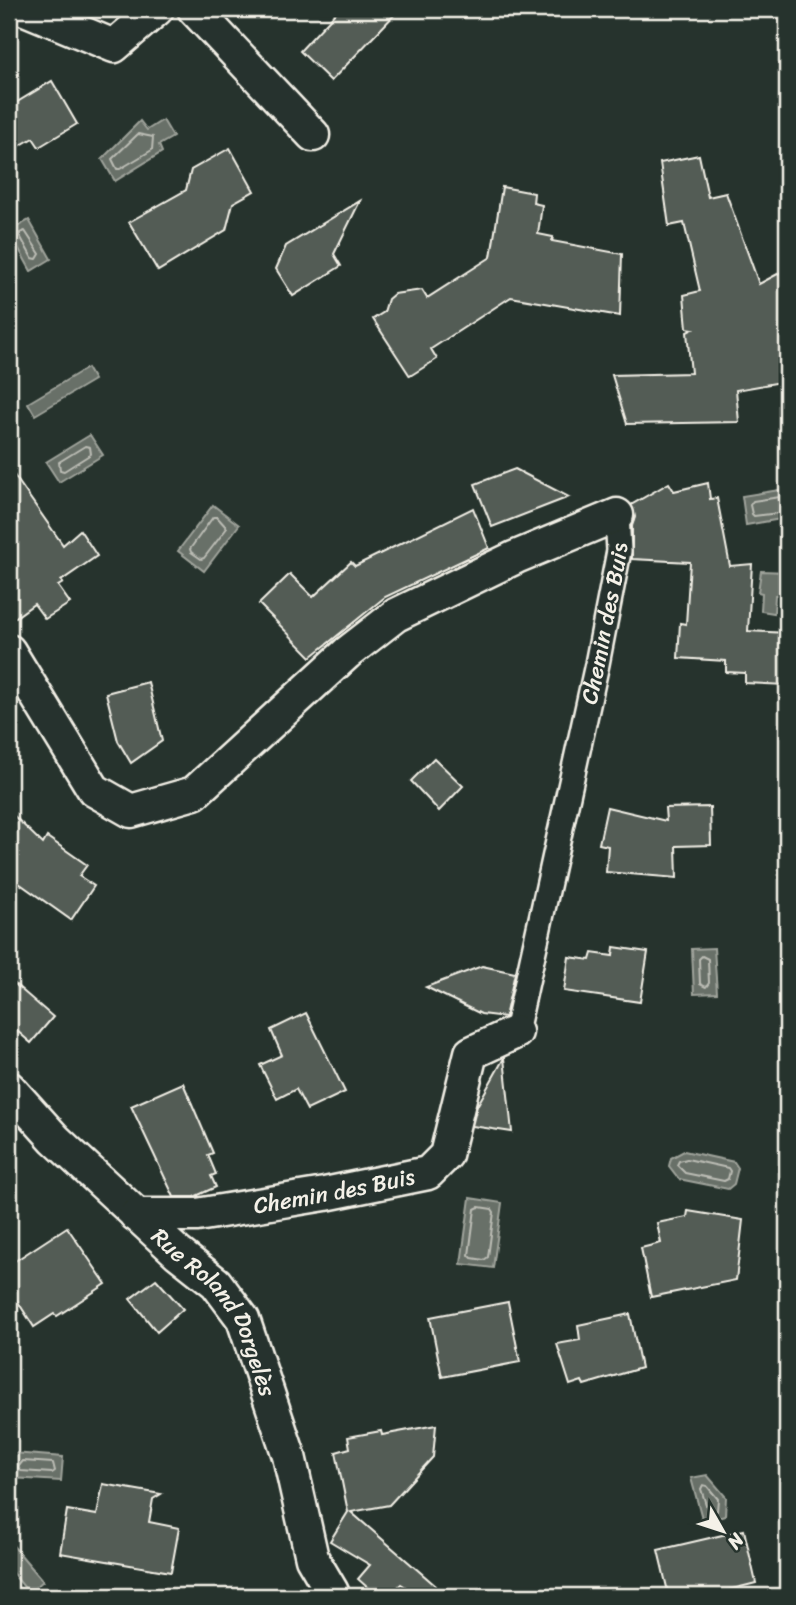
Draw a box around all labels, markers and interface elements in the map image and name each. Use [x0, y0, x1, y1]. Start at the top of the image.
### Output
street label: Chemin des Buis [569, 542, 640, 708]
street label: Chemin des Buis [250, 1156, 419, 1226]
street label: Rue Roland Dorgelès [141, 1217, 288, 1402]
north arrow [688, 1496, 758, 1566]
text: N [718, 1525, 753, 1558]

